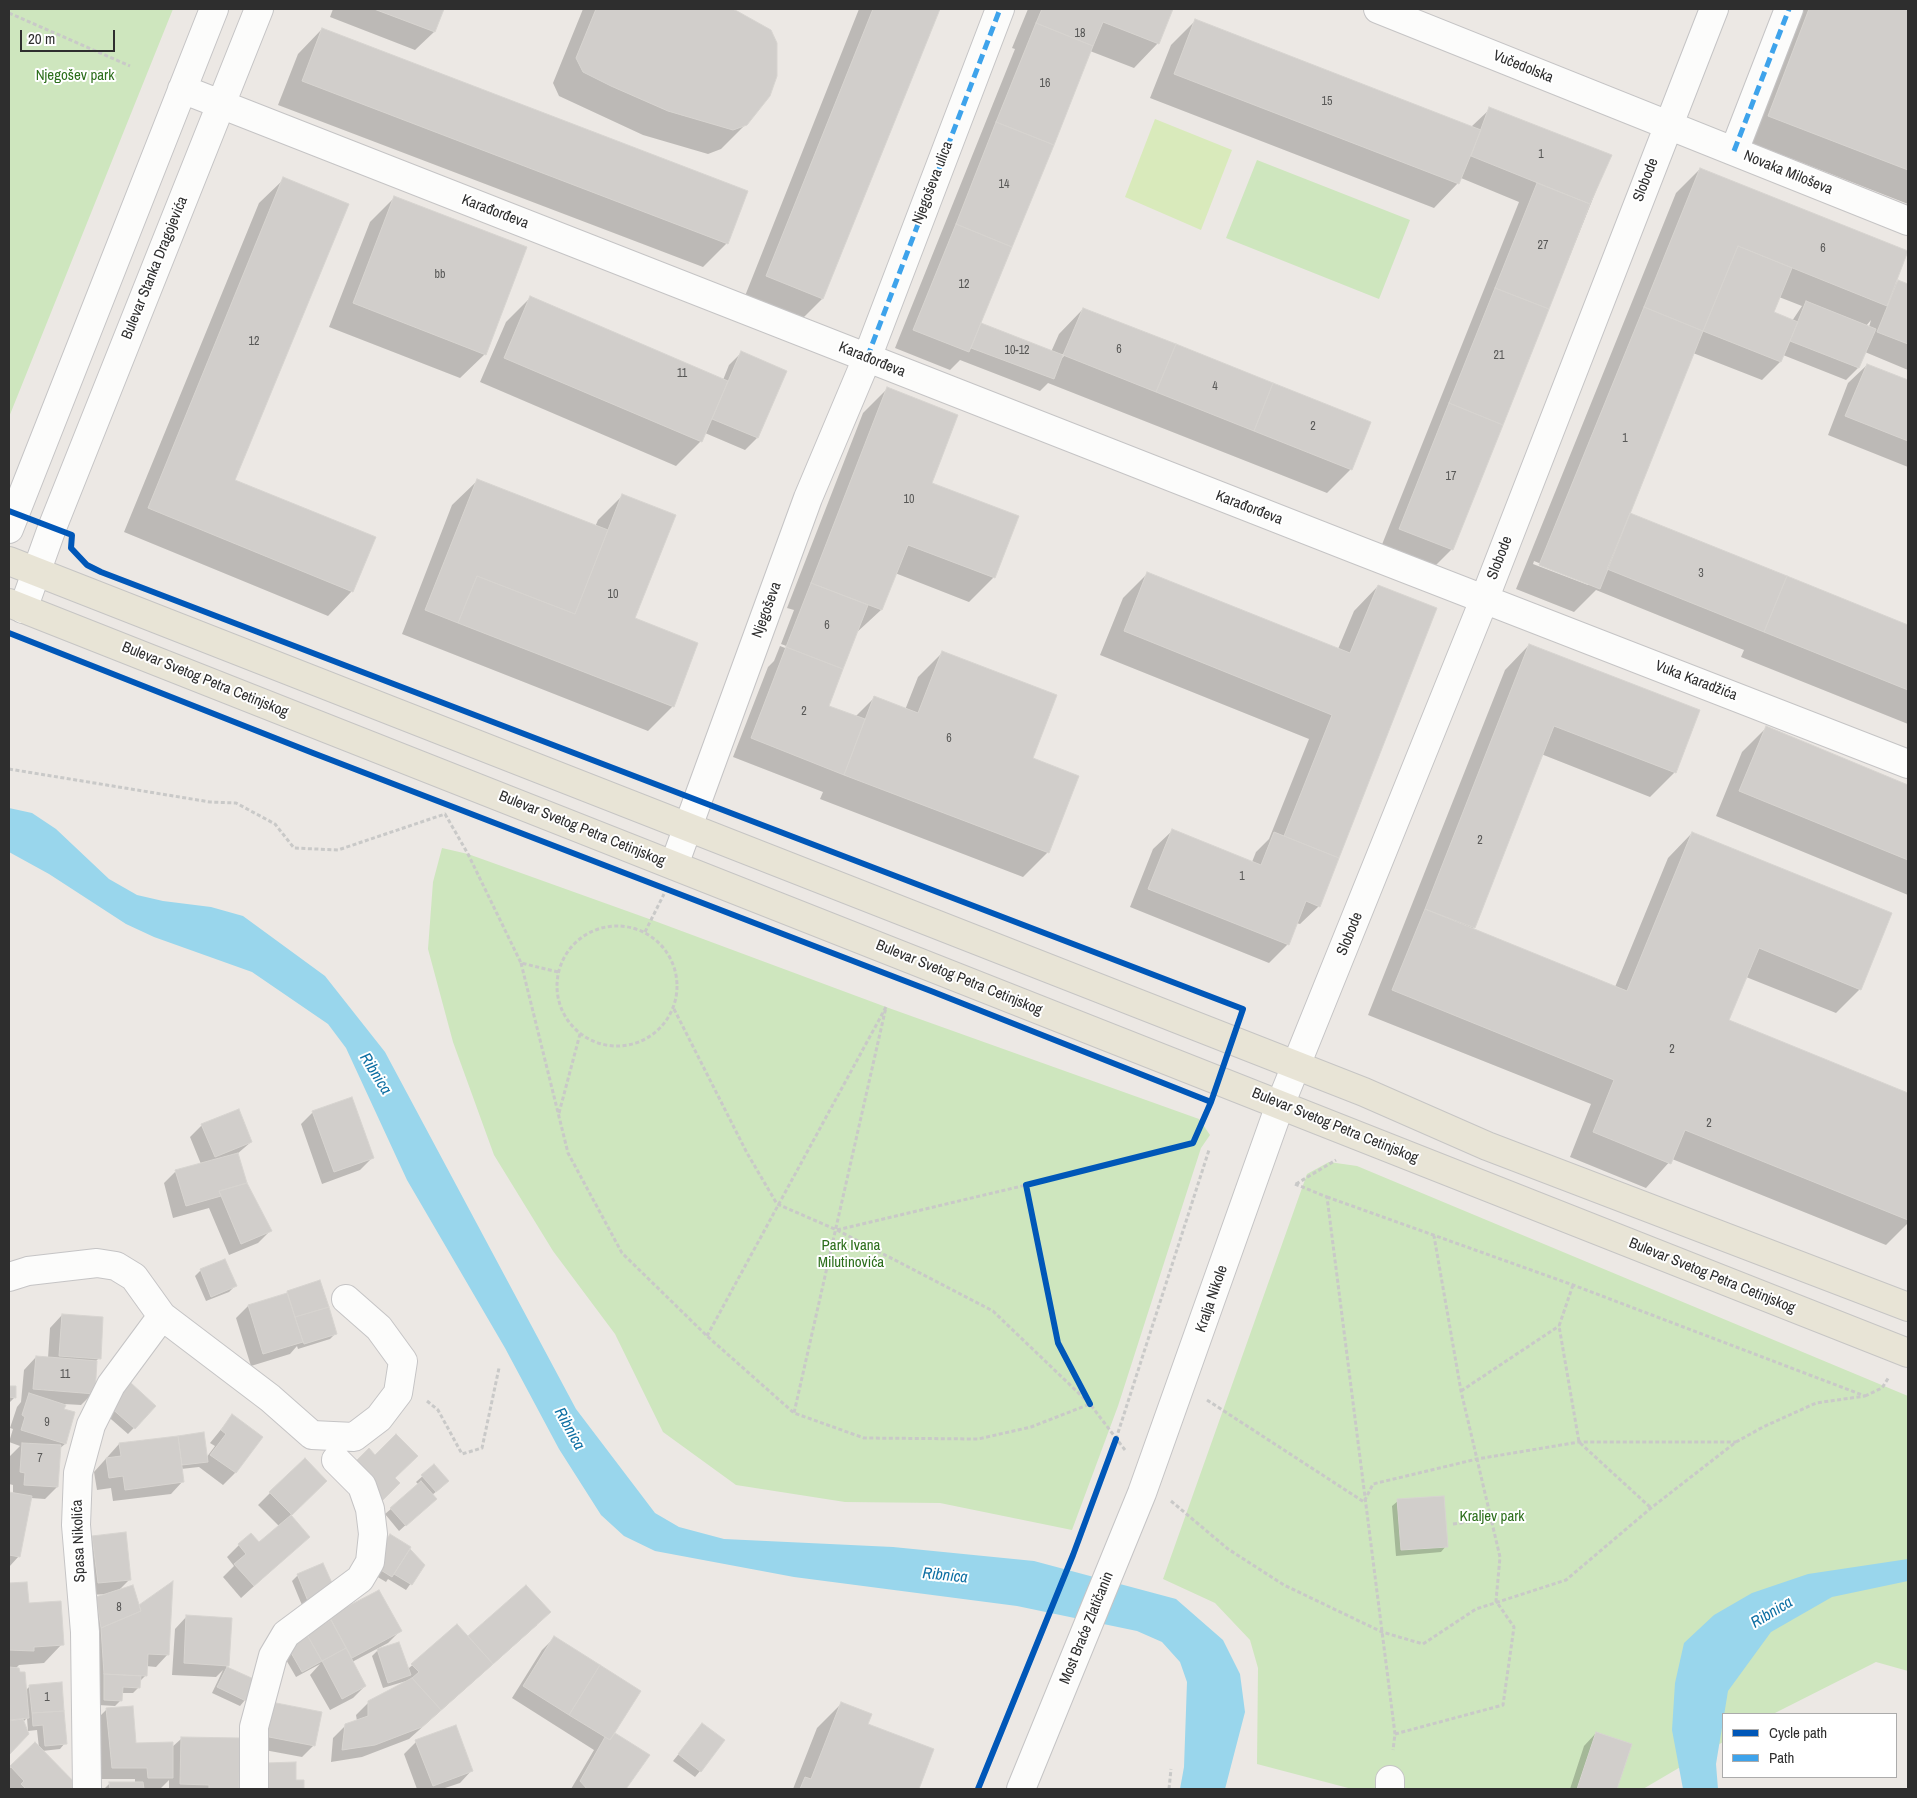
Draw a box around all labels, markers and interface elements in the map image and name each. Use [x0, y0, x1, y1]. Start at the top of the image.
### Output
scale bar [22, 20, 118, 52]
house number: 18 [1075, 27, 1085, 41]
text: 20 m [28, 28, 55, 49]
street label: Vučedolska [1490, 47, 1556, 87]
park label: Njegošev park [36, 67, 114, 85]
house number: 16 [1040, 77, 1050, 91]
house number: 15 [1322, 95, 1332, 109]
street label: Njegoševa ulica [909, 139, 957, 227]
street label: Novaka Miloševa [1741, 147, 1835, 199]
house number: 1 [1538, 148, 1544, 162]
street label: Slobode [1630, 156, 1662, 204]
house number: 14 [999, 178, 1009, 192]
street label: Karađorđeva [459, 191, 531, 233]
street label: Bulevar Stanka Dragojevića [118, 194, 192, 342]
house number: 27 [1538, 239, 1548, 253]
house number: 6 [1820, 242, 1826, 256]
house number: bb [435, 268, 445, 282]
house number: 12 [959, 278, 969, 292]
house number: 12 [249, 335, 259, 349]
street label: Karađorđeva [836, 338, 908, 382]
house number: 6 [1116, 343, 1122, 357]
house number: 10-12 [1004, 344, 1030, 358]
house number: 21 [1494, 349, 1504, 363]
house number: 11 [677, 367, 687, 381]
house number: 4 [1212, 380, 1218, 394]
house number: 2 [1310, 420, 1316, 434]
house number: 1 [1622, 432, 1628, 446]
house number: 17 [1446, 470, 1456, 484]
street label: Karađorđeva [1213, 487, 1285, 529]
house number: 10 [904, 493, 914, 507]
street label: Slobode [1484, 534, 1516, 582]
house number: 3 [1698, 567, 1704, 581]
street label: Njegoševa [749, 580, 785, 640]
house number: 10 [608, 588, 618, 602]
house number: 6 [824, 619, 830, 633]
street label: Bulevar Svetog Petra Cetinjskog [119, 638, 291, 722]
street label: Vuka Karadžića [1652, 657, 1740, 705]
house number: 2 [801, 705, 807, 719]
house number: 6 [946, 732, 952, 746]
street label: Bulevar Svetog Petra Cetinjskog [496, 787, 668, 871]
house number: 2 [1477, 834, 1483, 848]
house number: 1 [1239, 870, 1245, 884]
street label: Slobode [1333, 910, 1367, 958]
street label: Bulevar Svetog Petra Cetinjskog [873, 936, 1045, 1020]
house number: 2 [1669, 1043, 1675, 1057]
water label: Ribnica [355, 1050, 395, 1098]
street label: Bulevar Svetog Petra Cetinjskog [1249, 1084, 1421, 1168]
house number: 2 [1706, 1117, 1712, 1131]
street label: Bulevar Svetog Petra Cetinjskog [1626, 1234, 1798, 1318]
park label: Park Ivana Milutinovića [818, 1237, 884, 1272]
street label: Kralja Nikole [1192, 1263, 1232, 1335]
house number: 11 [60, 1368, 70, 1382]
water label: Ribnica [550, 1405, 588, 1453]
house number: 9 [44, 1416, 50, 1430]
house number: 7 [37, 1452, 43, 1466]
street label: Spasa Nikolića [69, 1499, 89, 1583]
park label: Kraljev park [1460, 1508, 1524, 1526]
water label: Ribnica [922, 1564, 968, 1588]
street label: Most Braće Zlatičanin [1056, 1569, 1118, 1687]
water label: Ribnica [1748, 1593, 1796, 1633]
house number: 8 [116, 1601, 122, 1615]
house number: 1 [44, 1691, 50, 1705]
legend [1722, 1713, 1897, 1778]
text: Cycle path [1769, 1722, 1827, 1743]
text: Path [1769, 1747, 1794, 1768]

